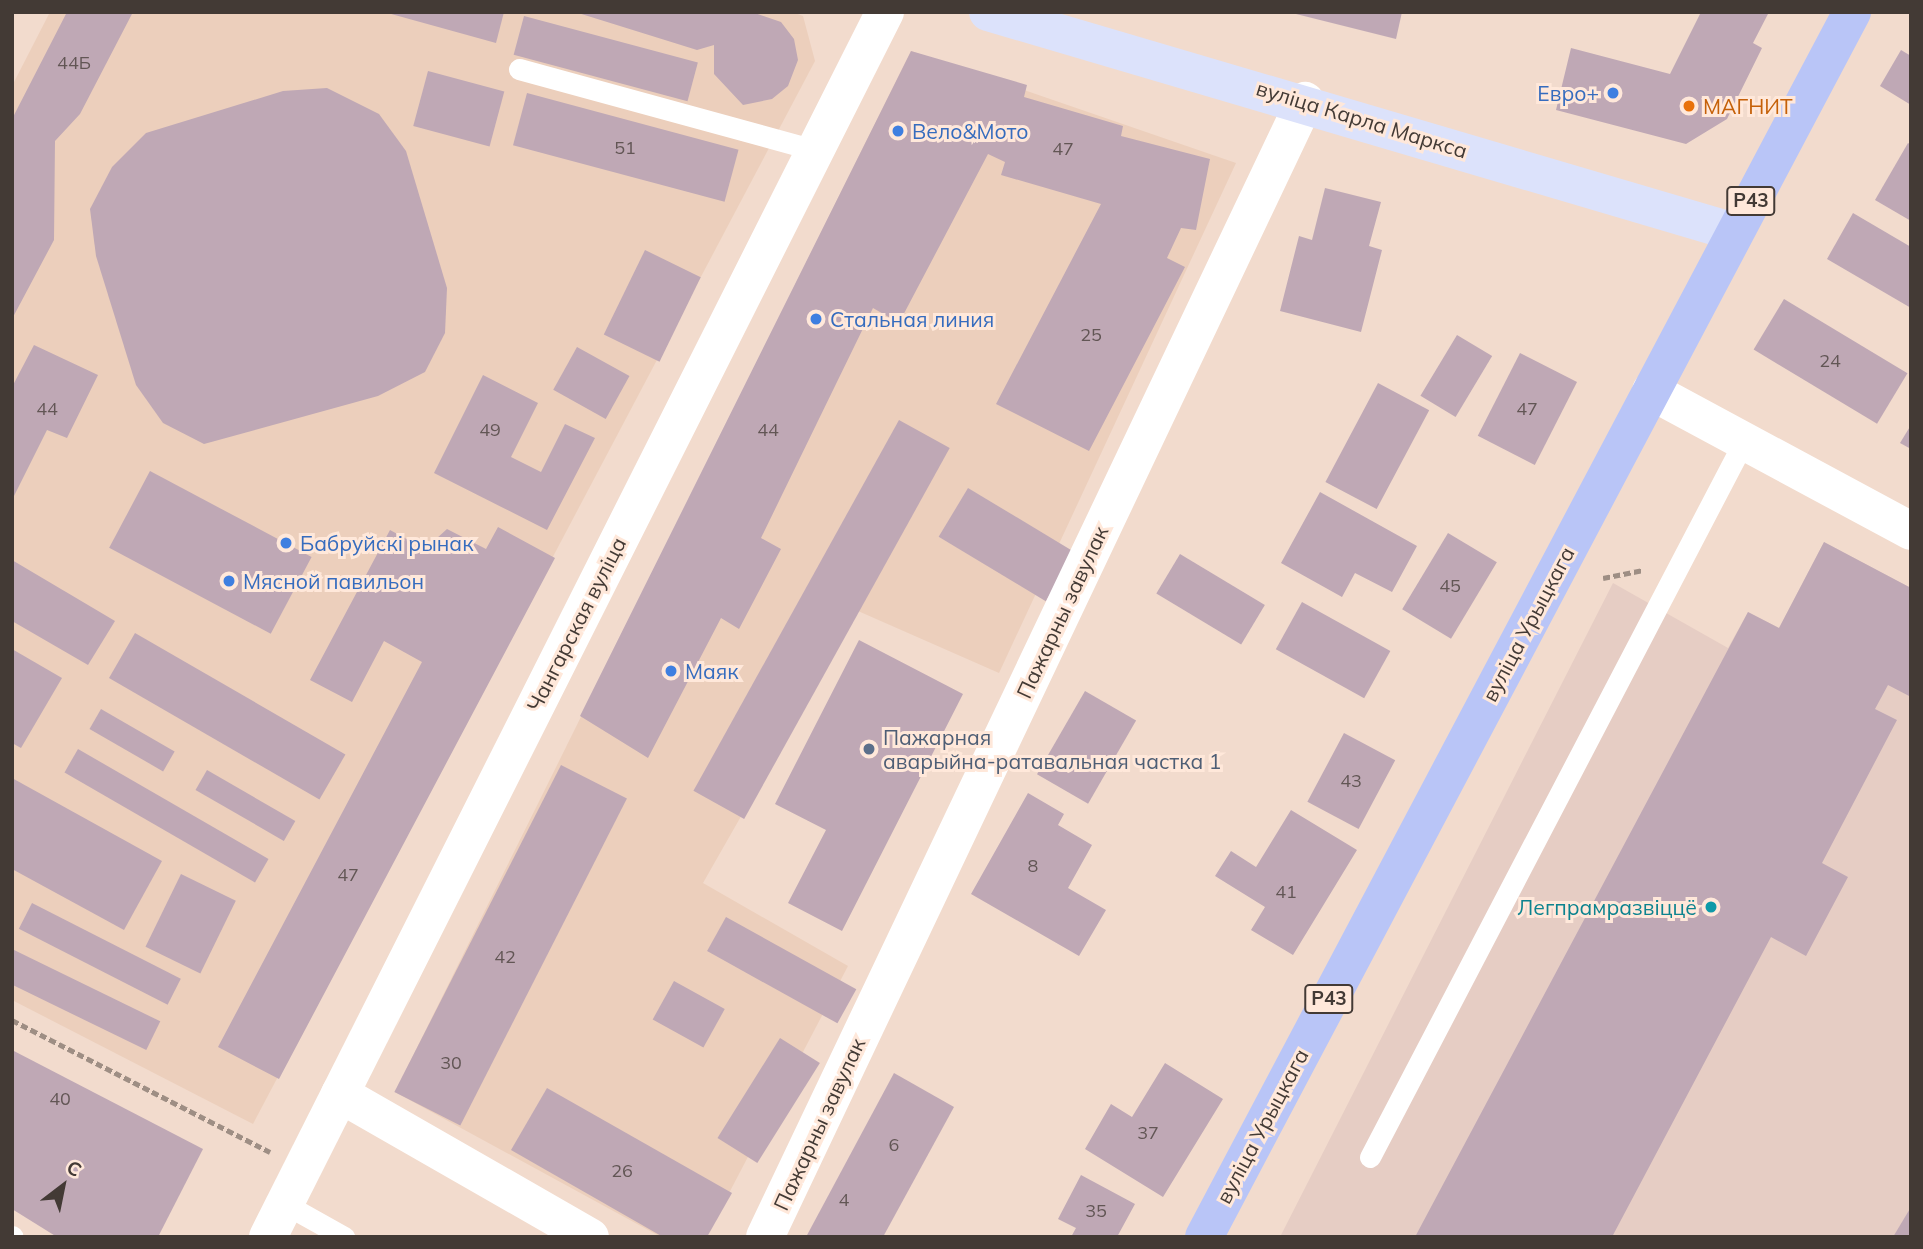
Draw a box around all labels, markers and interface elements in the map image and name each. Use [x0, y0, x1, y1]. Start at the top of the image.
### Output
house number: 44Б [57, 52, 91, 74]
street label: вуліца Карла Маркса [1253, 75, 1471, 163]
place label: Евро+ [1537, 80, 1599, 106]
marker: Евро+ [1605, 85, 1621, 101]
place label: МАГНИТ [1703, 93, 1793, 119]
marker: МАГНИТ [1681, 98, 1697, 114]
place label: Вело&Мото [912, 118, 1028, 144]
marker: Вело&Мото [890, 123, 906, 139]
house number: 51 [614, 137, 636, 159]
house number: 47 [1052, 138, 1074, 160]
road number: Р43 [1725, 186, 1777, 216]
place label: Стальная линия [830, 306, 994, 332]
marker: Стальная линия [808, 311, 824, 327]
house number: 25 [1080, 324, 1102, 346]
house number: 24 [1819, 350, 1841, 372]
house number: 44 [36, 398, 58, 420]
house number: 47 [1516, 398, 1538, 420]
house number: 49 [479, 419, 501, 441]
house number: 44 [757, 419, 779, 441]
street label: Пажарны завулак [1011, 522, 1113, 702]
place label: Бабруйскі рынак [300, 530, 473, 556]
street label: Чангарская вуліца [521, 533, 631, 715]
marker: Бабруйскі рынак [278, 535, 294, 551]
street label: вуліца Урыцкага [1477, 542, 1579, 706]
place label: Мясной павильон [243, 568, 424, 594]
marker: Мясной павильон [221, 573, 237, 589]
house number: 45 [1439, 575, 1461, 597]
place label: Маяк [685, 658, 739, 684]
marker: Маяк [663, 663, 679, 679]
place label: Пажарная аварыйна-ратавальная частка 1 [883, 724, 1221, 774]
marker: Пажарная аварыйна-ратавальная частка 1 [861, 741, 877, 757]
house number: 43 [1340, 770, 1362, 792]
house number: 8 [1028, 855, 1038, 877]
house number: 47 [337, 864, 359, 886]
house number: 41 [1275, 881, 1297, 903]
place label: Легпрамразвіццё [1517, 894, 1697, 920]
marker: Легпрамразвіццё [1703, 899, 1719, 915]
house number: 42 [494, 946, 516, 968]
road number: Р43 [1303, 984, 1355, 1015]
street label: Пажарны завулак [768, 1034, 870, 1214]
street label: вуліца Урыцкага [1211, 1044, 1313, 1208]
house number: 30 [440, 1052, 462, 1074]
house number: 40 [49, 1088, 71, 1110]
house number: 37 [1137, 1122, 1159, 1144]
house number: 6 [889, 1134, 899, 1156]
north arrow [28, 1151, 98, 1221]
text: С [62, 1155, 86, 1182]
house number: 26 [611, 1160, 633, 1182]
house number: 4 [839, 1189, 849, 1211]
house number: 35 [1085, 1200, 1107, 1222]

